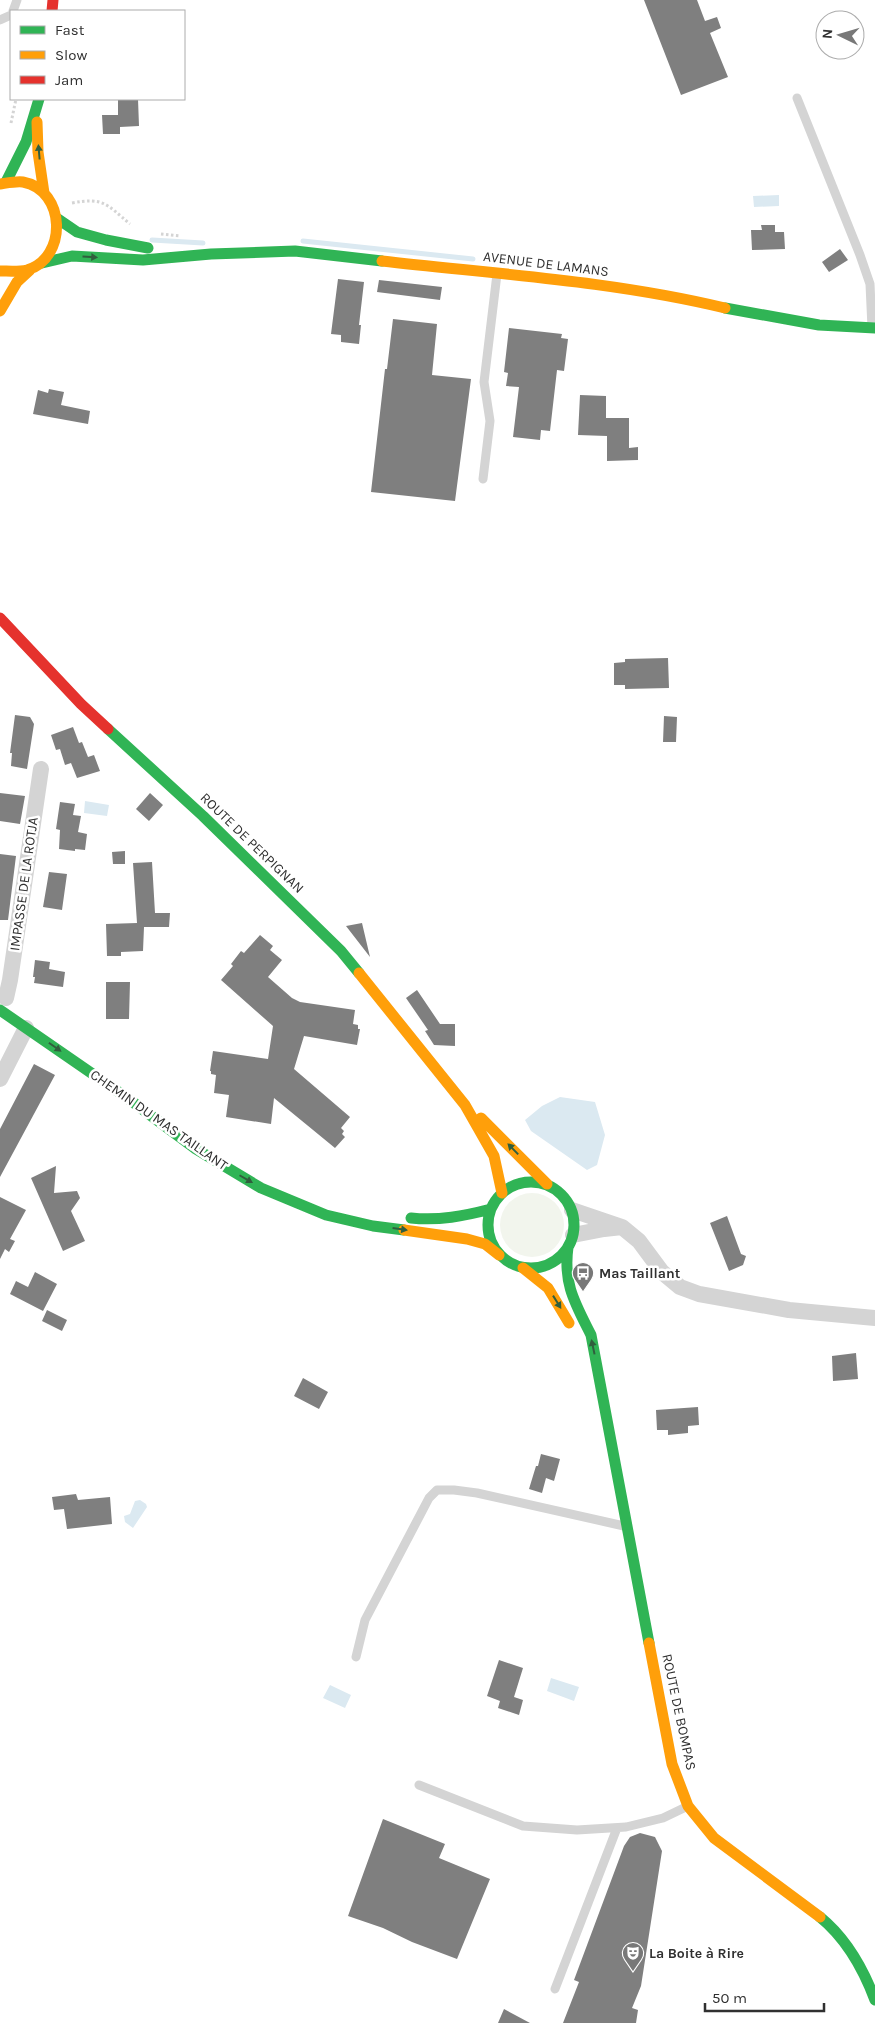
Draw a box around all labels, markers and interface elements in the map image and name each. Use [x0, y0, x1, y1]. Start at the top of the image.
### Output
legend [10, 10, 185, 100]
north arrow [815, 10, 865, 60]
text: Fast [55, 21, 85, 39]
text: N [819, 28, 836, 40]
text: Slow [55, 46, 87, 64]
text: Jam [55, 71, 83, 89]
one-way arrow [35, 143, 43, 159]
street label: AVENUE DE LAMANS [482, 248, 610, 280]
one-way arrow [83, 253, 99, 261]
street label: ROUTE DE PERPIGNAN [197, 789, 307, 897]
street label: IMPASSE DE LA ROTJA [6, 816, 42, 952]
one-way arrow [48, 1042, 62, 1052]
street label: CHEMIN DU MAS TAILLANT [87, 1066, 231, 1174]
one-way arrow [507, 1143, 519, 1155]
one-way arrow [239, 1175, 254, 1183]
one-way arrow [392, 1226, 408, 1234]
bus stop icon: Mas Taillant [571, 1261, 595, 1292]
place label: Mas Taillant [599, 1265, 681, 1282]
one-way arrow [552, 1296, 561, 1309]
one-way arrow [589, 1339, 597, 1354]
street label: ROUTE DE BOMPAS [658, 1652, 700, 1772]
theatre icon: La Boite à Rire [621, 1941, 645, 1972]
place label: La Boite à Rire [649, 1945, 744, 1962]
scale bar [705, 1980, 824, 2012]
text: 50 m [712, 1989, 747, 2007]

